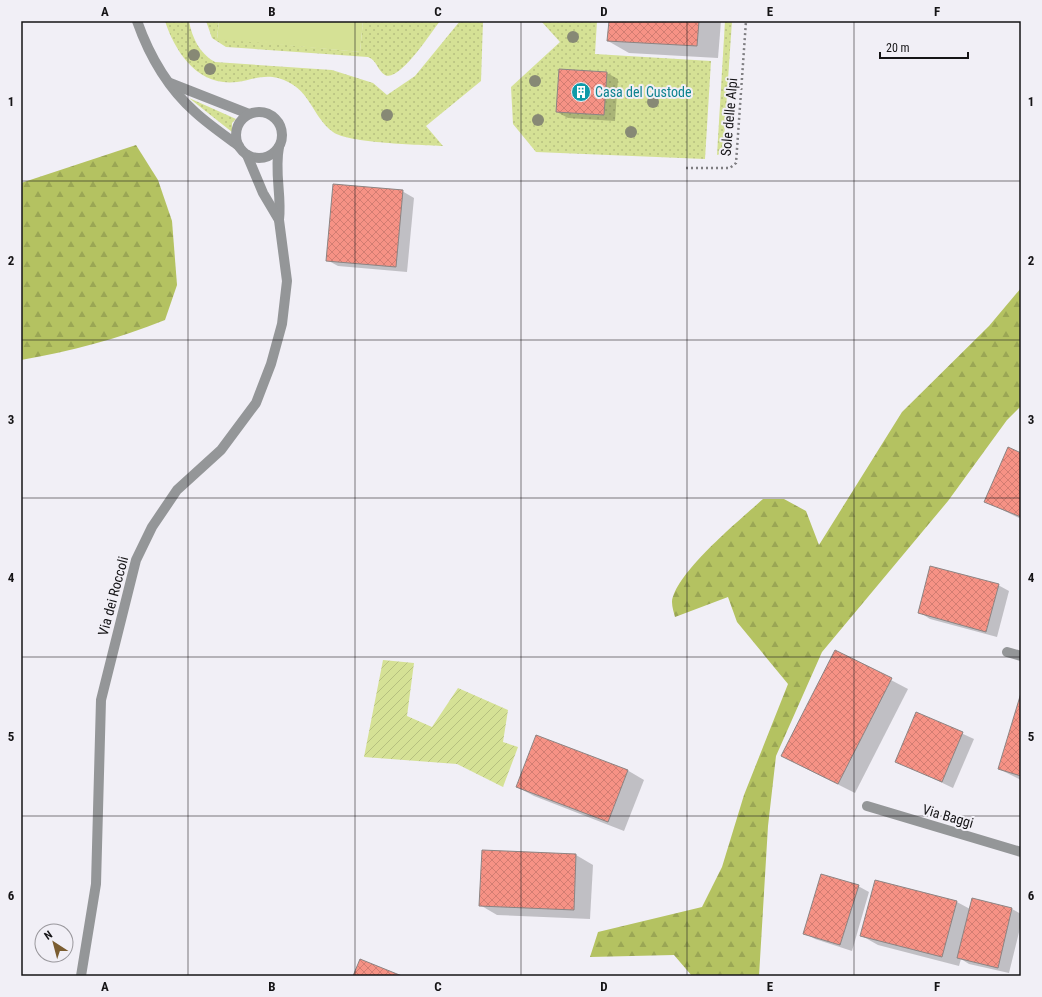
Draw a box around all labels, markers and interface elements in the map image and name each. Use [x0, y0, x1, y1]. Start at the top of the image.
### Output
text: A [101, 4, 109, 19]
text: B [268, 4, 276, 19]
text: C [434, 4, 442, 19]
text: D [600, 4, 608, 19]
text: E [767, 4, 774, 19]
text: F [934, 4, 940, 19]
scale bar [880, 34, 968, 60]
text: 20 m [886, 41, 910, 55]
street label: Sole delle Alpi [718, 77, 740, 157]
building icon: Casa del Custode [570, 81, 592, 103]
place label: Casa del Custode [595, 84, 692, 100]
text: 1 [8, 94, 14, 109]
text: 1 [1028, 94, 1034, 109]
text: 2 [8, 253, 15, 268]
text: 2 [1028, 253, 1035, 268]
text: 3 [8, 412, 14, 427]
text: 3 [1028, 412, 1034, 427]
street label: Via dei Roccoli [95, 554, 131, 638]
text: 4 [8, 570, 15, 585]
text: 4 [1028, 570, 1035, 585]
text: 5 [8, 729, 15, 744]
text: 5 [1028, 729, 1035, 744]
street label: Via Baggi [921, 801, 975, 831]
text: 6 [8, 888, 15, 903]
text: 6 [1028, 888, 1035, 903]
north arrow [34, 923, 74, 963]
text: N [42, 928, 55, 943]
text: A [101, 979, 109, 994]
text: B [268, 979, 276, 994]
text: C [434, 979, 442, 994]
text: D [600, 979, 608, 994]
text: E [767, 979, 774, 994]
text: F [934, 979, 940, 994]

